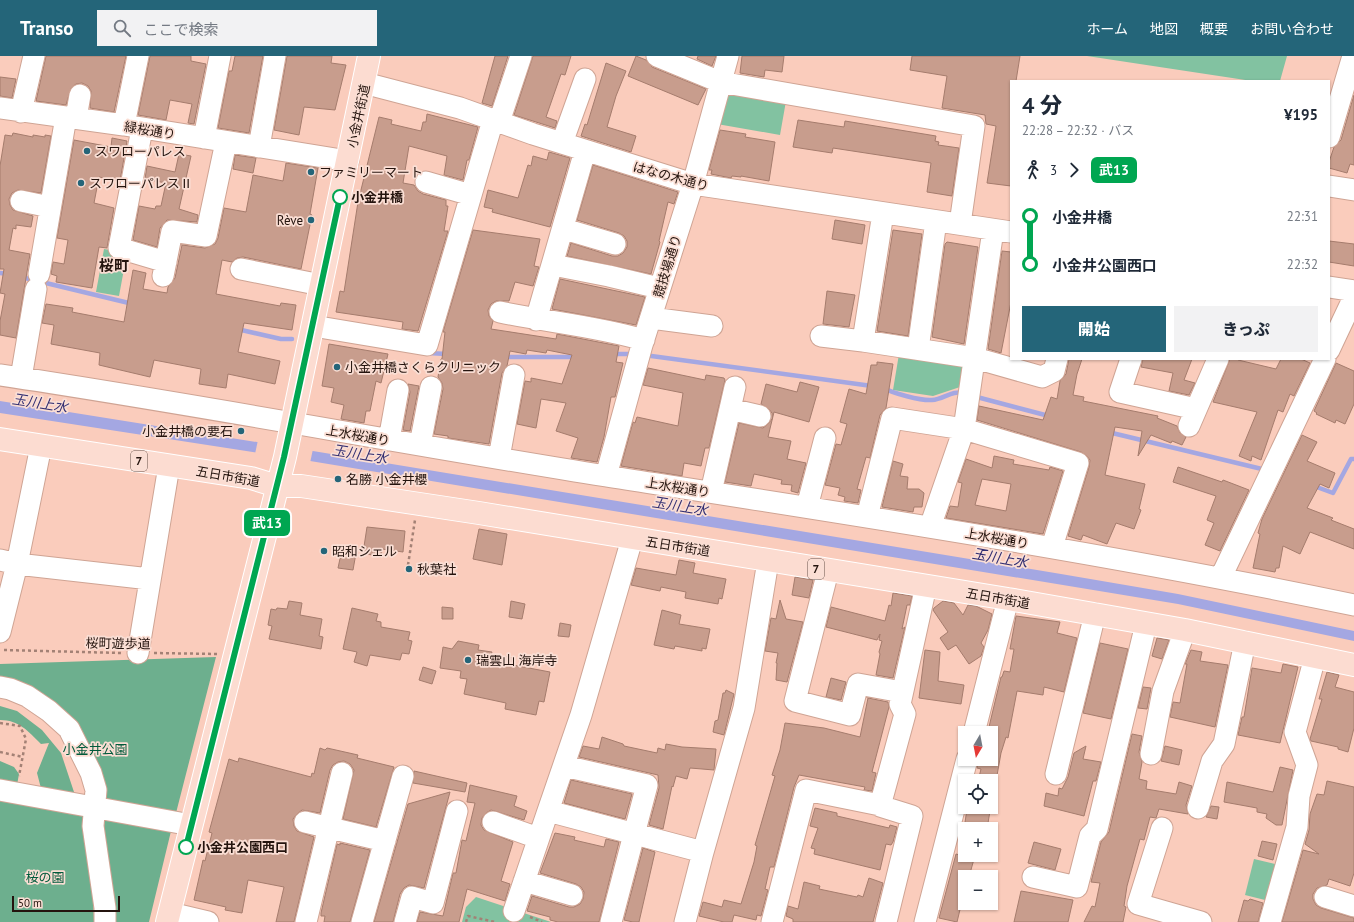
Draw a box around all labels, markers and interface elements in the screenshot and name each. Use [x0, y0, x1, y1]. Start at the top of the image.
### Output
search box [97, 10, 377, 46]
text: Transo [20, 16, 73, 40]
icon: search [111, 17, 133, 39]
text: ここで検索 [143, 20, 218, 39]
text: ホーム [1086, 20, 1128, 38]
text: 地図 [1150, 20, 1178, 38]
text: 概要 [1200, 20, 1228, 38]
text: お問い合わせ [1250, 20, 1334, 38]
street label: 小金井街道 [343, 83, 374, 150]
text: 4 分 [1022, 91, 1062, 119]
text: ¥195 [1284, 105, 1318, 124]
street label: 緑桜通り [123, 118, 177, 143]
text: 22:28 – 22:32 · バス [1022, 122, 1134, 139]
place label: スワローパレス [95, 143, 186, 160]
marker: スワローパレス [82, 146, 92, 156]
street label: はなの木通り [631, 158, 711, 195]
icon: walk [1022, 159, 1044, 181]
icon: forward [1063, 159, 1085, 181]
text: 武13 [1099, 161, 1129, 179]
text: 3 [1050, 162, 1057, 179]
place label: ファミリーマート [319, 164, 423, 181]
marker: ファミリーマート [306, 167, 316, 177]
place label: スワローパレスⅡ [89, 175, 193, 192]
marker: スワローパレスⅡ [76, 178, 86, 188]
marker: 小金井橋 [332, 189, 348, 205]
place label: 小金井橋 [351, 189, 403, 206]
text: 小金井橋 [1052, 208, 1112, 227]
text: 22:31 [1287, 208, 1318, 225]
place label: Rève [277, 212, 303, 229]
marker: Rève [306, 215, 316, 225]
street label: 競技場通り [650, 233, 685, 300]
district label: 桜町 [99, 256, 129, 275]
text: 小金井公園西口 [1052, 256, 1157, 275]
text: 22:32 [1287, 256, 1318, 273]
button: 開始 [1022, 306, 1166, 352]
button: きっぷ [1174, 306, 1318, 352]
place label: 小金井橋さくらクリニック [345, 359, 501, 376]
marker: 小金井橋さくらクリニック [332, 362, 342, 372]
water label: 玉川上水 [11, 390, 71, 417]
street label: 上水桜通り [324, 421, 391, 450]
place label: 小金井橋の要石 [142, 423, 233, 440]
marker: 小金井橋の要石 [236, 426, 246, 436]
water label: 玉川上水 [331, 441, 391, 468]
road number: 7 [131, 451, 147, 471]
street label: 五日市街道 [194, 462, 261, 491]
place label: 名勝 小金井櫻 [346, 471, 427, 488]
marker: 名勝 小金井櫻 [333, 474, 343, 484]
street label: 上水桜通り [644, 474, 711, 501]
water label: 玉川上水 [651, 493, 711, 520]
line badge: 武13 [244, 510, 290, 536]
text: 武13 [252, 514, 282, 532]
street label: 上水桜通り [963, 524, 1030, 553]
street label: 五日市街道 [644, 533, 711, 560]
place label: 昭和シェル [332, 543, 397, 560]
water label: 玉川上水 [971, 544, 1031, 572]
marker: 昭和シェル [319, 546, 329, 556]
road number: 7 [808, 559, 824, 579]
place label: 秋葉社 [417, 561, 456, 578]
marker: 秋葉社 [404, 564, 414, 574]
street label: 五日市街道 [964, 584, 1031, 613]
street label: 桜町遊歩道 [85, 634, 151, 653]
place label: 瑞雲山 海岸寺 [476, 652, 557, 669]
marker: 瑞雲山 海岸寺 [463, 655, 473, 665]
north arrow [958, 726, 998, 766]
map controls [958, 726, 998, 910]
park label: 小金井公園 [62, 741, 128, 758]
button: locate [958, 774, 998, 814]
button: + [958, 822, 998, 862]
marker: 小金井公園西口 [178, 839, 194, 855]
place label: 小金井公園西口 [197, 839, 288, 856]
park label: 桜の園 [25, 869, 65, 886]
button: − [958, 870, 998, 910]
scale bar [12, 894, 120, 913]
text: 50 m [18, 896, 42, 910]

